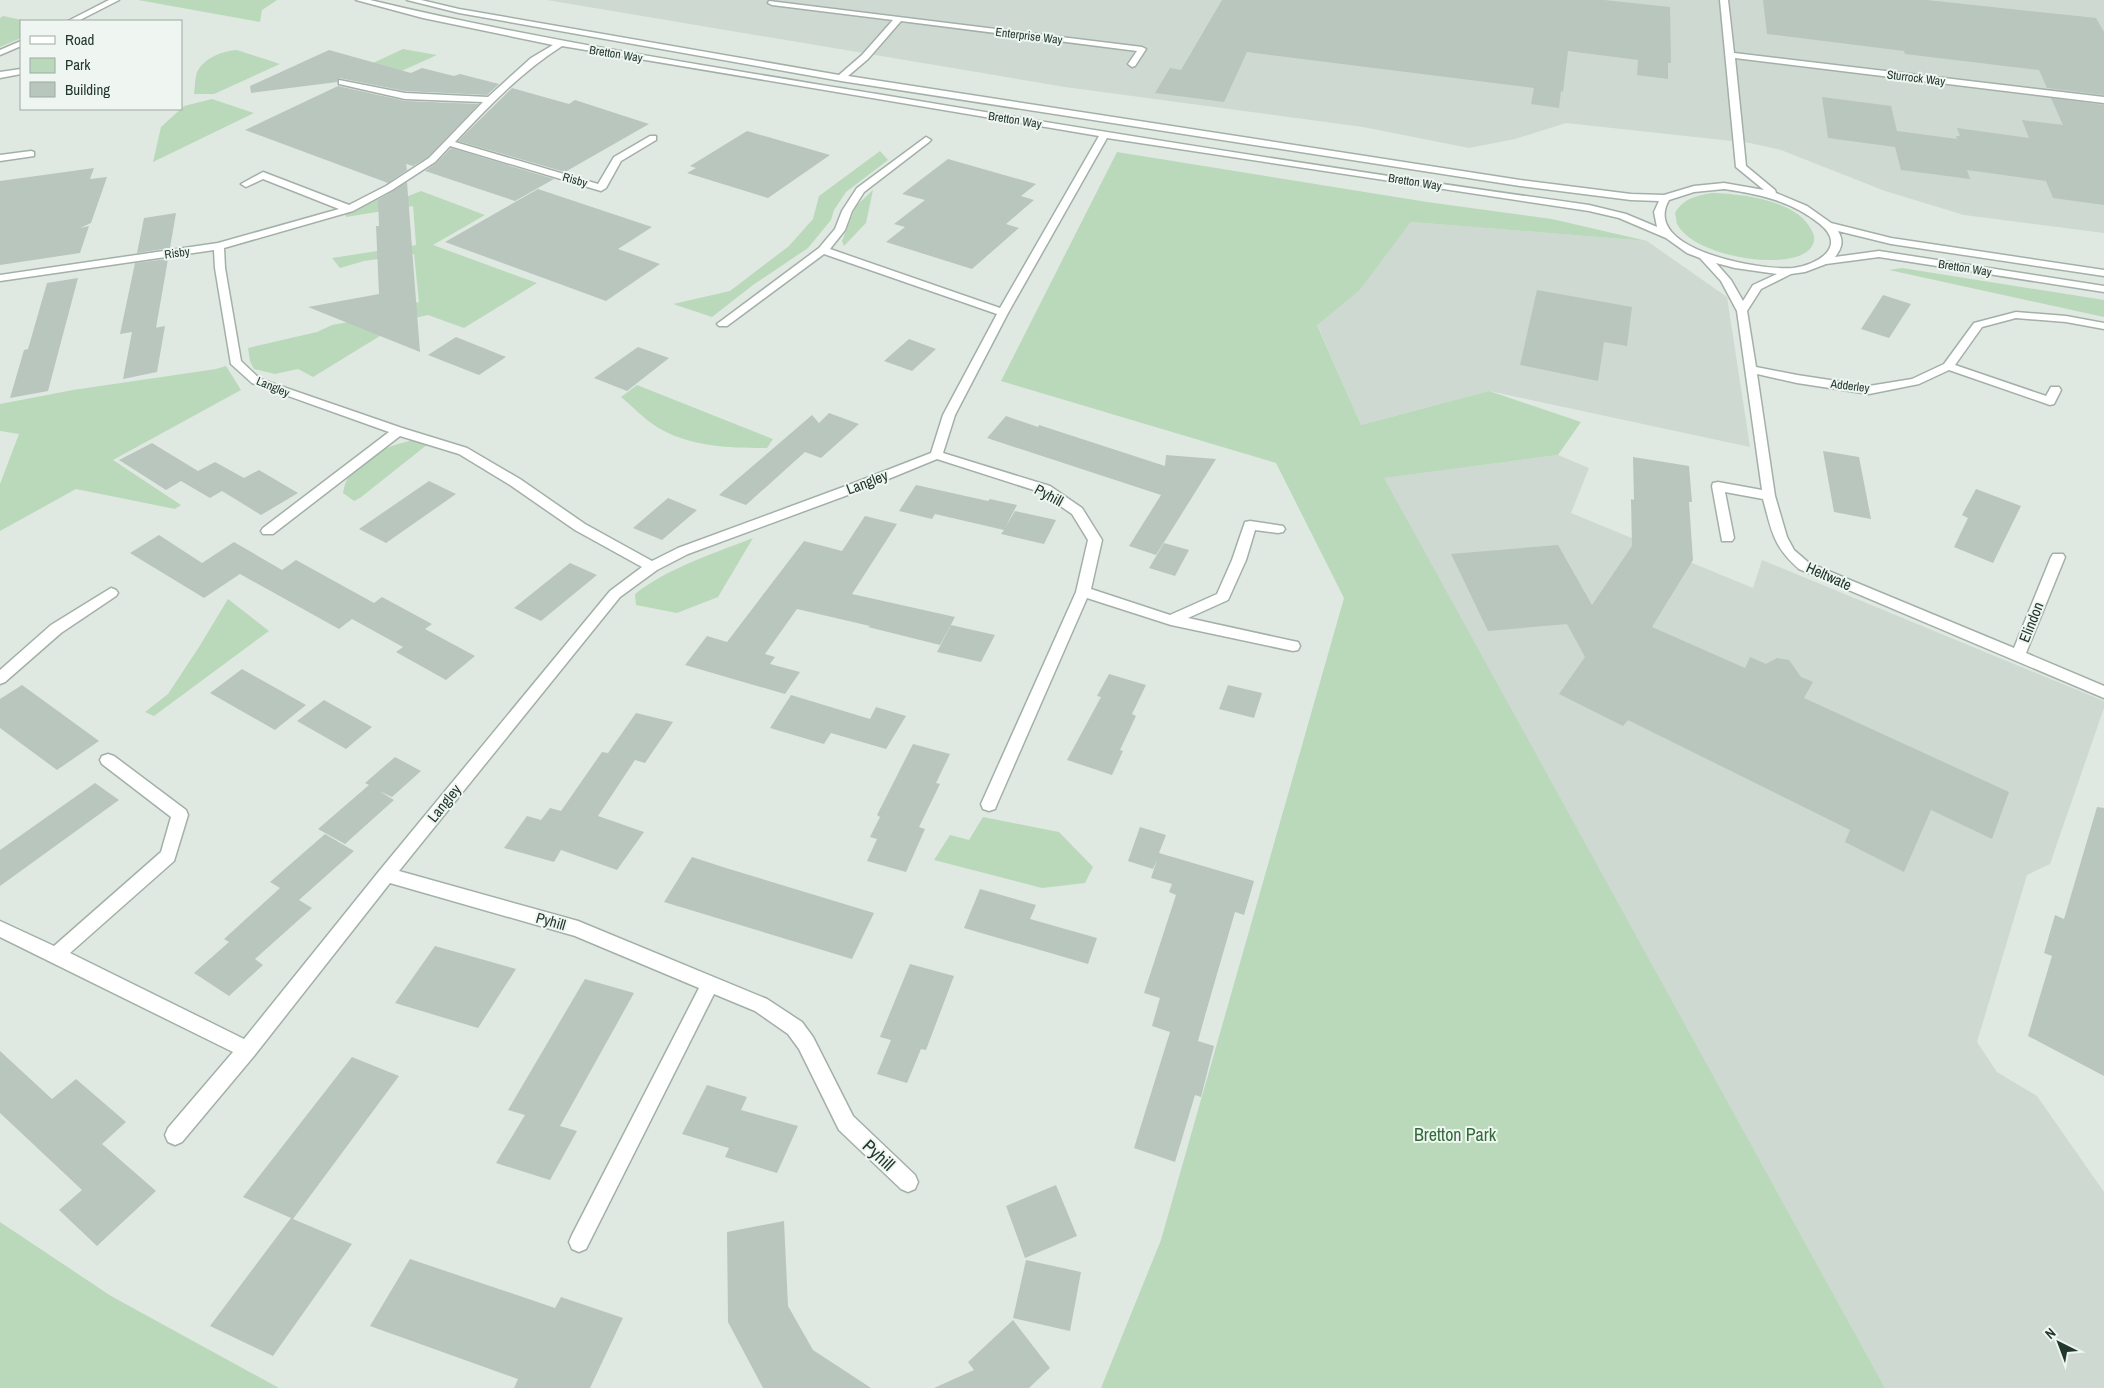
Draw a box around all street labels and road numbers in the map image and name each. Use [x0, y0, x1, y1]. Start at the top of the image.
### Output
street label: Enterprise Way [995, 24, 1064, 48]
street label: Bretton Way [588, 42, 644, 66]
street label: Sturrock Way [1886, 66, 1946, 90]
street label: Bretton Way [987, 108, 1043, 132]
street label: Risby [561, 169, 589, 191]
street label: Bretton Way [1387, 170, 1443, 194]
street label: Risby [163, 243, 191, 263]
street label: Bretton Way [1937, 256, 1993, 280]
street label: Langley [254, 373, 292, 401]
street label: Adderley [1829, 376, 1870, 396]
street label: Langley [843, 464, 892, 500]
street label: Pyhill [1031, 479, 1067, 511]
street label: Heltwate [1803, 557, 1855, 595]
street label: Elindon [2013, 599, 2049, 645]
street label: Langley [422, 779, 466, 826]
street label: Pyhill [534, 907, 568, 935]
street label: Pyhill [857, 1134, 901, 1176]

